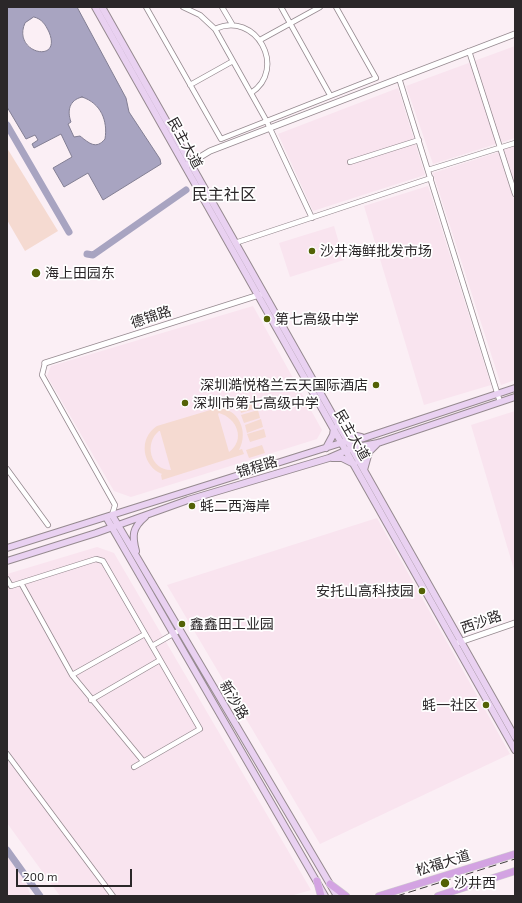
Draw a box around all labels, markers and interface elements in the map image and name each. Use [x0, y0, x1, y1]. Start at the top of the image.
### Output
street label: 民主大道 [164, 114, 206, 172]
district label: 民主社区 [192, 185, 256, 205]
place label: 沙井海鲜批发市场 [320, 243, 432, 259]
marker: 沙井海鲜批发市场 [307, 246, 317, 256]
place label: 海上田园东 [45, 265, 115, 281]
marker: 海上田园东 [30, 267, 42, 279]
street label: 德锦路 [128, 303, 174, 331]
place label: 第七高级中学 [275, 311, 359, 327]
marker: 第七高级中学 [262, 314, 272, 324]
place label: 深圳澔悦格兰云天国际酒店 [200, 377, 368, 393]
marker: 深圳澔悦格兰云天国际酒店 [371, 380, 381, 390]
place label: 深圳市第七高级中学 [193, 395, 319, 411]
marker: 深圳市第七高级中学 [180, 398, 190, 408]
street label: 民主大道 [331, 407, 373, 463]
street label: 锦程路 [234, 453, 280, 481]
place label: 蚝二西海岸 [200, 498, 270, 514]
marker: 蚝二西海岸 [187, 501, 197, 511]
place label: 安托山高科技园 [316, 583, 414, 599]
marker: 安托山高科技园 [417, 586, 427, 596]
street label: 西沙路 [458, 607, 504, 637]
place label: 鑫鑫田工业园 [190, 616, 274, 632]
marker: 鑫鑫田工业园 [177, 619, 187, 629]
street label: 新沙路 [216, 678, 252, 722]
place label: 蚝一社区 [422, 697, 478, 713]
marker: 蚝一社区 [481, 700, 491, 710]
street label: 松福大道 [414, 847, 472, 879]
scale bar [18, 861, 134, 887]
text: 200 m [23, 869, 57, 883]
place label: 沙井西 [454, 875, 496, 891]
marker: 沙井西 [439, 877, 451, 889]

